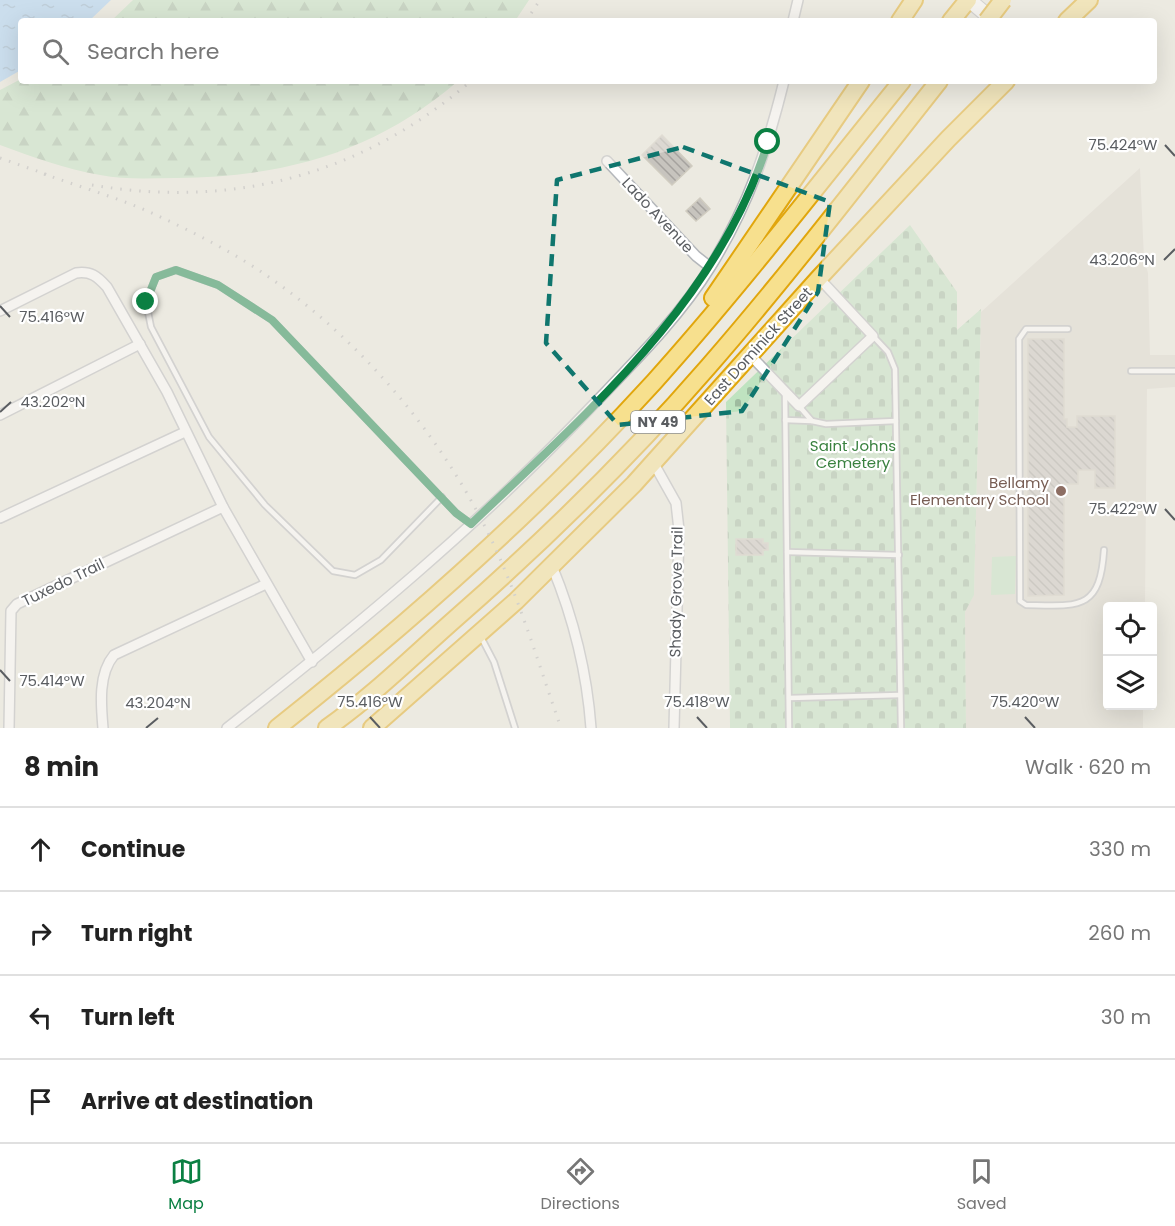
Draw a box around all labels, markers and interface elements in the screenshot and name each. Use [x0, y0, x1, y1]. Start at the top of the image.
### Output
search box [18, 18, 1157, 84]
icon: search [39, 35, 72, 68]
text: Search here [87, 36, 220, 67]
route start [754, 128, 780, 154]
text: 75.424°W [1088, 134, 1158, 155]
street label: Lado Avenue [617, 172, 699, 258]
text: 43.206°N [1089, 249, 1155, 270]
street label: East Dominick Street [699, 282, 817, 410]
route end [132, 288, 158, 314]
text: 75.416°W [19, 306, 85, 327]
text: 43.202°N [21, 391, 85, 412]
road number: NY 49 [631, 411, 685, 433]
park label: Saint Johns Cemetery [810, 435, 896, 473]
place label: Bellamy Elementary School [910, 472, 1050, 510]
marker: Bellamy Elementary School [1054, 484, 1068, 498]
text: 75.422°W [1089, 498, 1157, 519]
street label: Shady Grove Trail [664, 526, 688, 658]
street label: Tuxedo Trail [18, 553, 108, 611]
map controls [1103, 602, 1157, 710]
button: locate [1103, 602, 1157, 656]
button: layers [1103, 656, 1157, 710]
text: 75.414°W [19, 670, 85, 691]
text: 75.416°W [337, 691, 403, 712]
text: 75.418°W [664, 691, 730, 712]
text: 75.420°W [990, 691, 1060, 712]
text: 43.204°N [125, 692, 191, 713]
text: 8 min [24, 749, 99, 785]
text: Walk · 620 m [1025, 753, 1151, 781]
icon: ahead [24, 833, 57, 866]
text: Continue [81, 834, 185, 865]
text: 330 m [1089, 835, 1151, 863]
icon: right [24, 917, 57, 950]
text: Turn right [81, 918, 192, 949]
text: 260 m [1088, 919, 1151, 947]
icon: left [24, 1001, 57, 1034]
text: Turn left [81, 1002, 175, 1033]
text: 30 m [1101, 1003, 1151, 1031]
icon: arrive [24, 1085, 57, 1118]
text: Arrive at destination [81, 1086, 313, 1117]
tab: Map [168, 1155, 204, 1216]
tab: Directions [541, 1155, 620, 1216]
tab: Saved [957, 1155, 1007, 1216]

